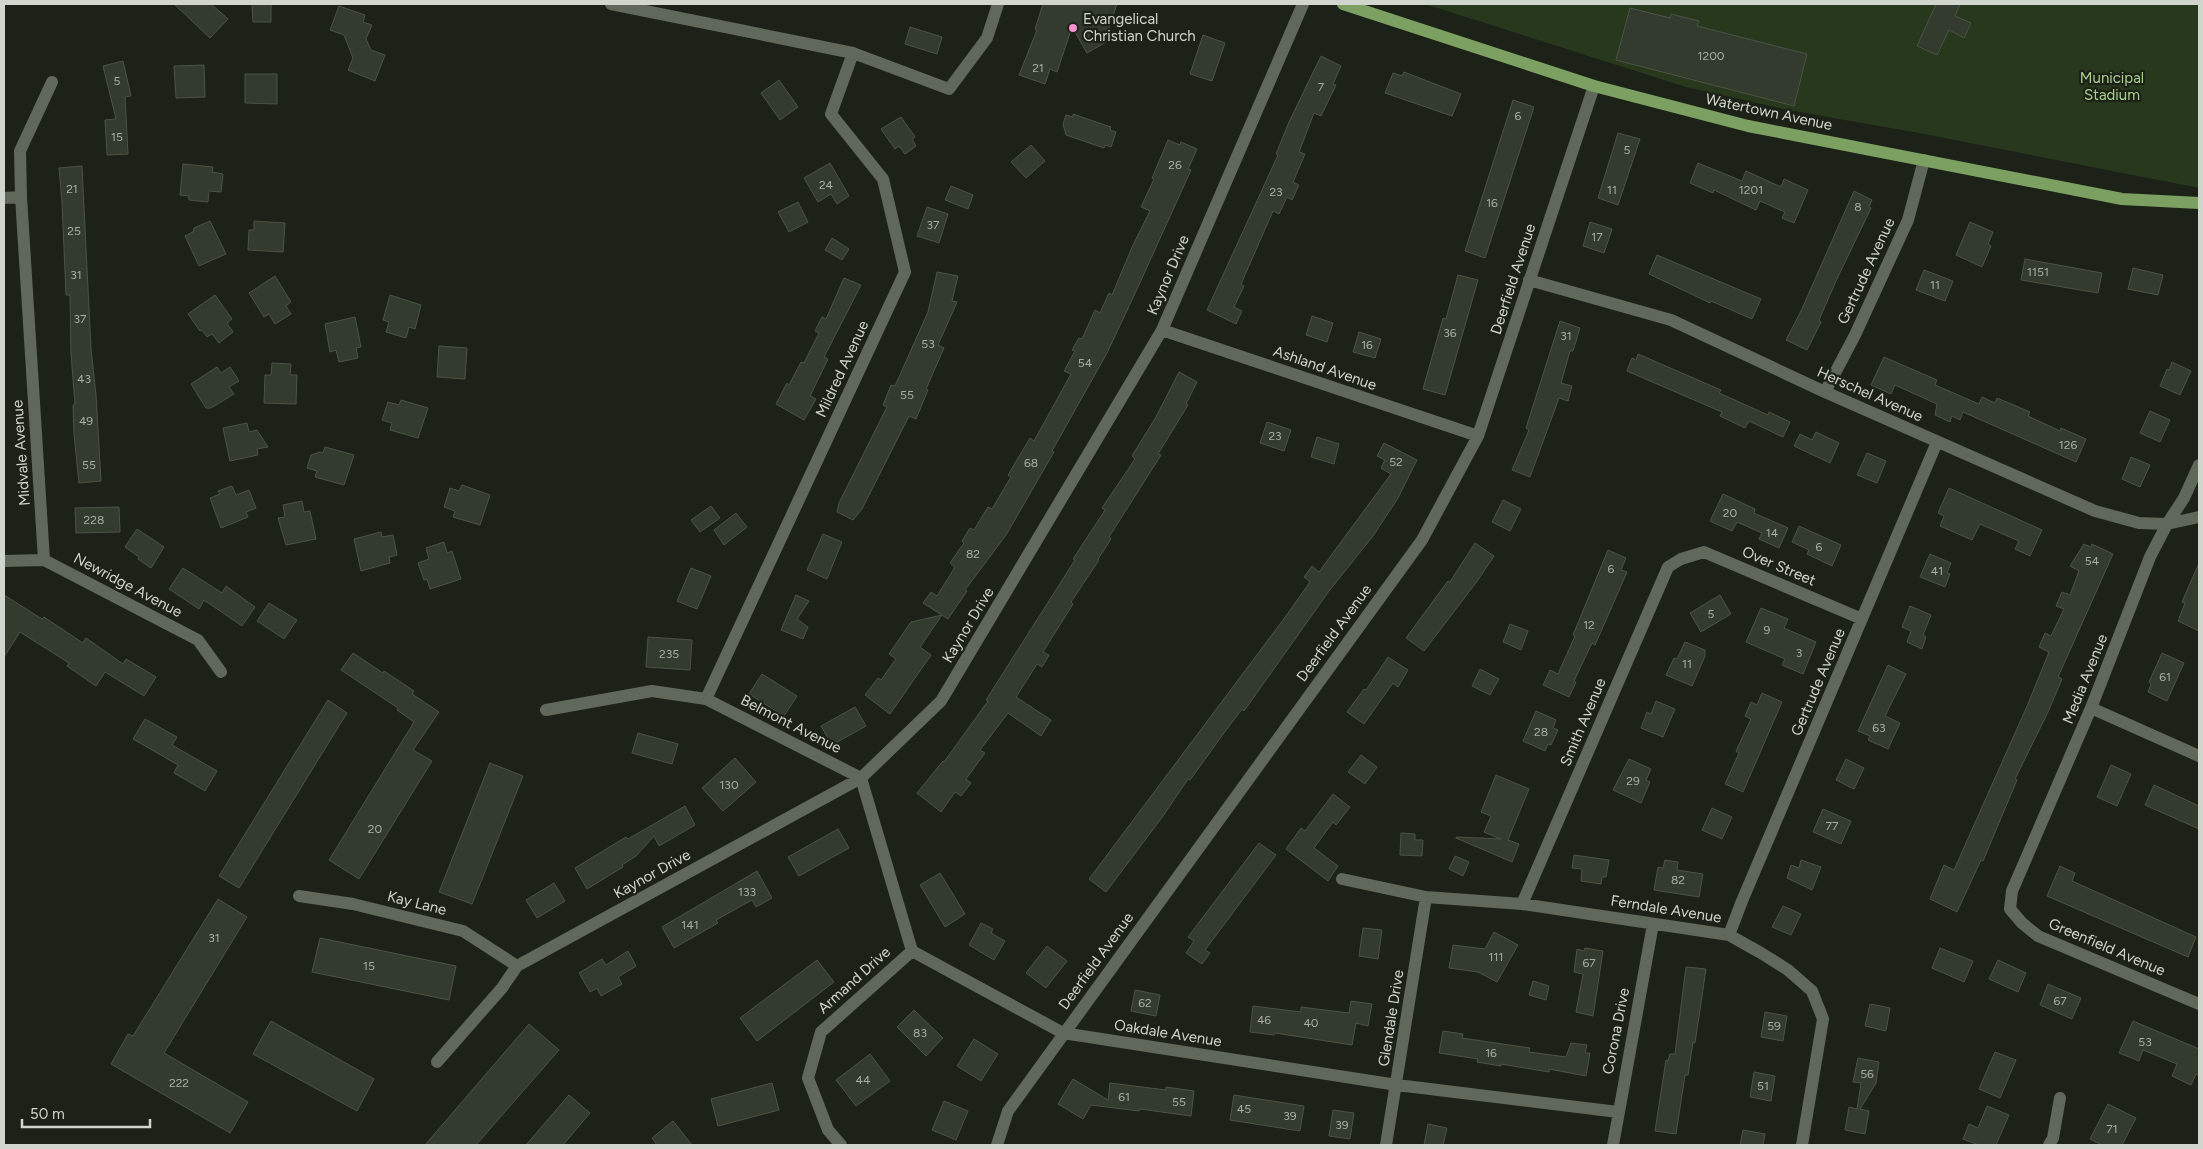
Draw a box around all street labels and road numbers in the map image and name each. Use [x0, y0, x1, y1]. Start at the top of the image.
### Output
street label: Watertown Avenue [1704, 90, 1834, 134]
street label: Gertrude Avenue [1834, 215, 1898, 327]
street label: Deerfield Avenue [1487, 221, 1539, 337]
street label: Kaynor Drive [1143, 232, 1193, 318]
street label: Mildred Avenue [812, 318, 872, 420]
street label: Ashland Avenue [1271, 342, 1379, 394]
street label: Herschel Avenue [1814, 363, 1926, 425]
street label: Midvale Avenue [8, 399, 34, 507]
street label: Over Street [1739, 542, 1819, 590]
street label: Newridge Avenue [71, 549, 185, 621]
street label: Deerfield Avenue [1293, 581, 1375, 685]
street label: Kaynor Drive [938, 584, 998, 666]
street label: Gertrude Avenue [1787, 625, 1849, 739]
street label: Media Avenue [2059, 631, 2111, 727]
street label: Smith Avenue [1556, 675, 1610, 769]
street label: Belmont Avenue [738, 691, 844, 757]
street label: Kaynor Drive [610, 846, 694, 902]
street label: Kay Lane [386, 887, 448, 919]
street label: Ferndale Avenue [1609, 891, 1723, 927]
street label: Deerfield Avenue [1055, 909, 1137, 1013]
street label: Greenfield Avenue [2046, 914, 2168, 980]
street label: Armand Drive [814, 943, 894, 1017]
street label: Glendale Drive [1374, 968, 1408, 1068]
street label: Corona Drive [1599, 986, 1633, 1076]
street label: Oakdale Avenue [1113, 1016, 1223, 1050]

